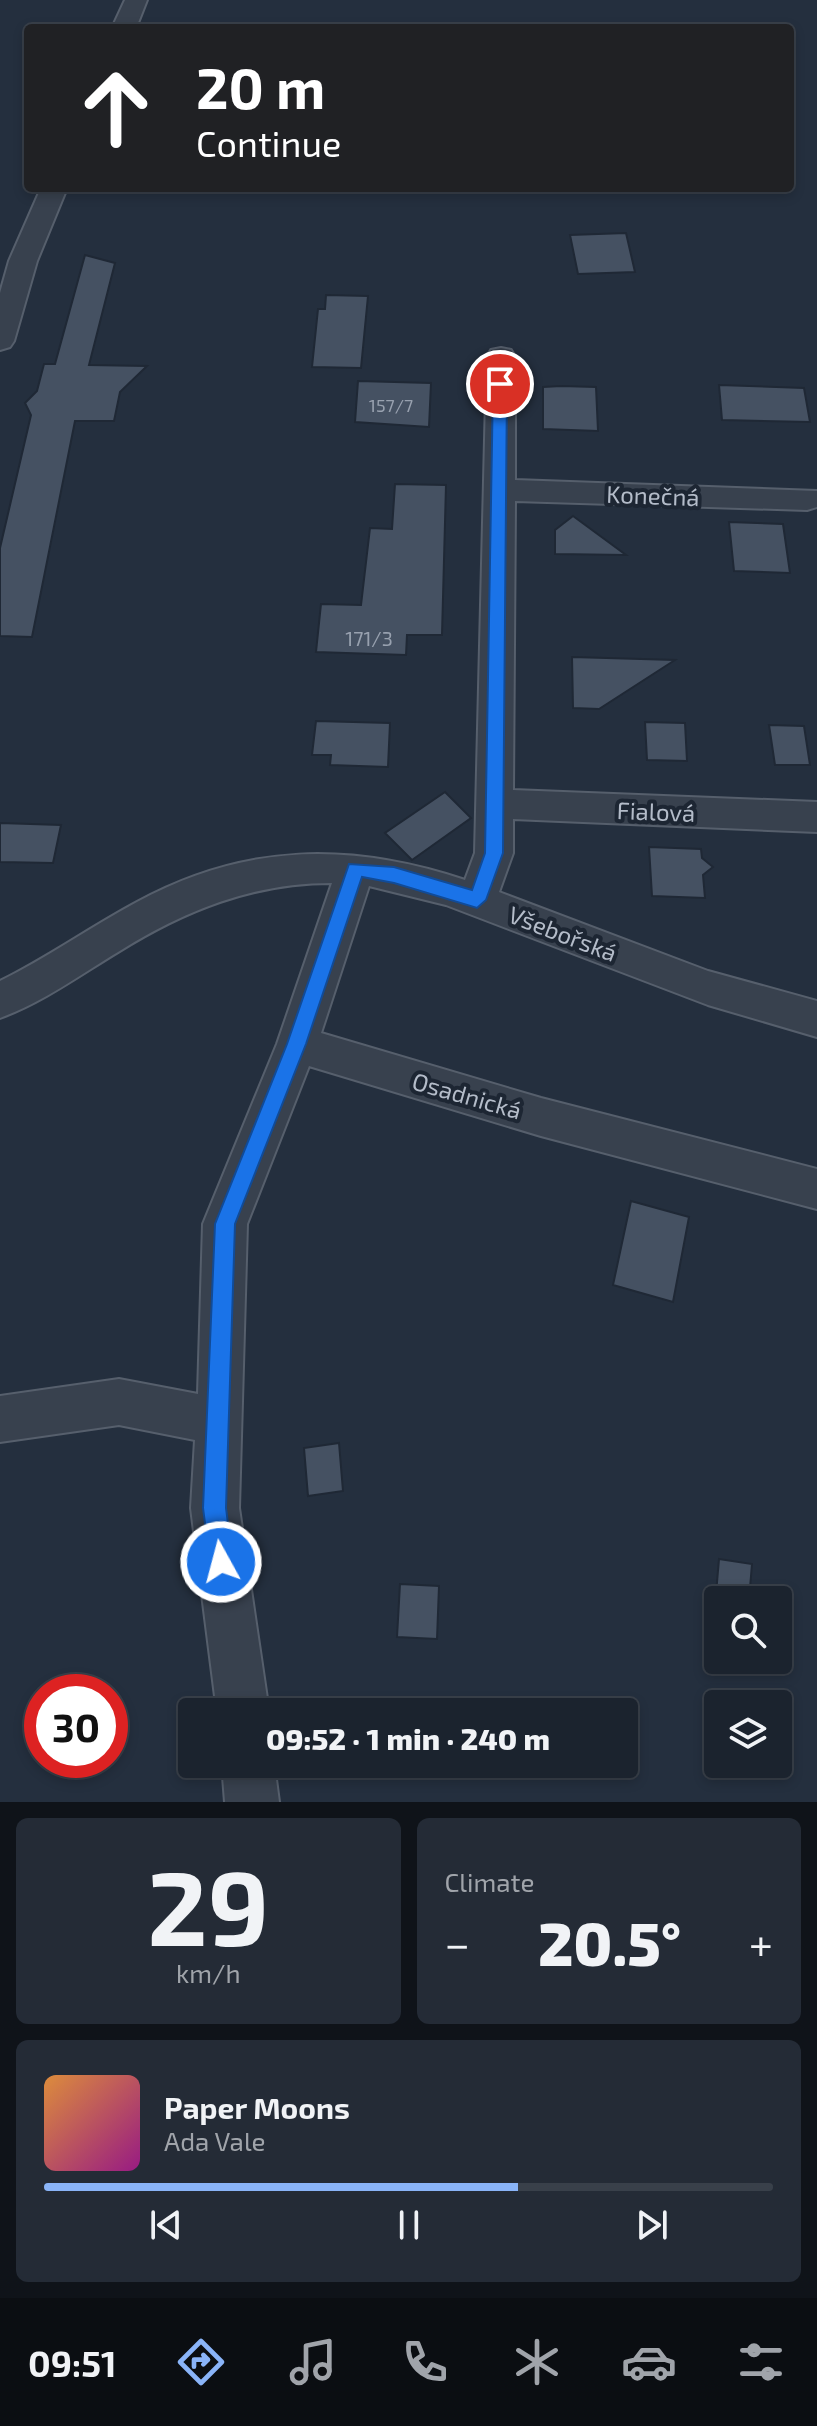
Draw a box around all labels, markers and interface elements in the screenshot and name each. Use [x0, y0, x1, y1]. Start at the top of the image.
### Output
text: 20 m [196, 53, 325, 120]
icon: ahead [64, 56, 168, 160]
text: Continue [196, 121, 341, 164]
pin [466, 350, 534, 418]
icon: arrive [478, 362, 522, 406]
house number: 157/7 [369, 394, 413, 416]
street label: Konečná [606, 479, 700, 511]
house number: 171/3 [345, 626, 393, 650]
street label: Fialová [616, 795, 696, 827]
street label: Všebořská [505, 899, 621, 967]
street label: Osadnická [409, 1066, 525, 1124]
position arrow [179, 1520, 263, 1604]
map controls [704, 1586, 792, 1778]
button: search [704, 1586, 792, 1674]
speed limit sign: 30 [24, 1674, 128, 1778]
button: layers [704, 1690, 792, 1778]
text: 09:52 · 1 min · 240 m [266, 1720, 550, 1756]
text: 29 [147, 1842, 269, 1967]
text: Climate [445, 1866, 534, 1897]
text: 20.5° [538, 1906, 681, 1978]
text: − [445, 1916, 470, 1969]
text: + [749, 1916, 773, 1969]
text: km/h [176, 1957, 241, 1988]
text: Paper Moons [164, 2089, 350, 2125]
text: Ada Vale [164, 2125, 266, 2156]
icon: previous [144, 2203, 188, 2247]
icon: pause [387, 2203, 431, 2247]
icon: next [630, 2203, 674, 2247]
icon: directions [173, 2334, 229, 2390]
icon: music [285, 2334, 341, 2390]
icon: phone [397, 2334, 453, 2390]
icon: climate [509, 2334, 565, 2390]
icon: car [621, 2334, 677, 2390]
icon: filters [733, 2334, 789, 2390]
text: 09:51 [28, 2341, 117, 2384]

